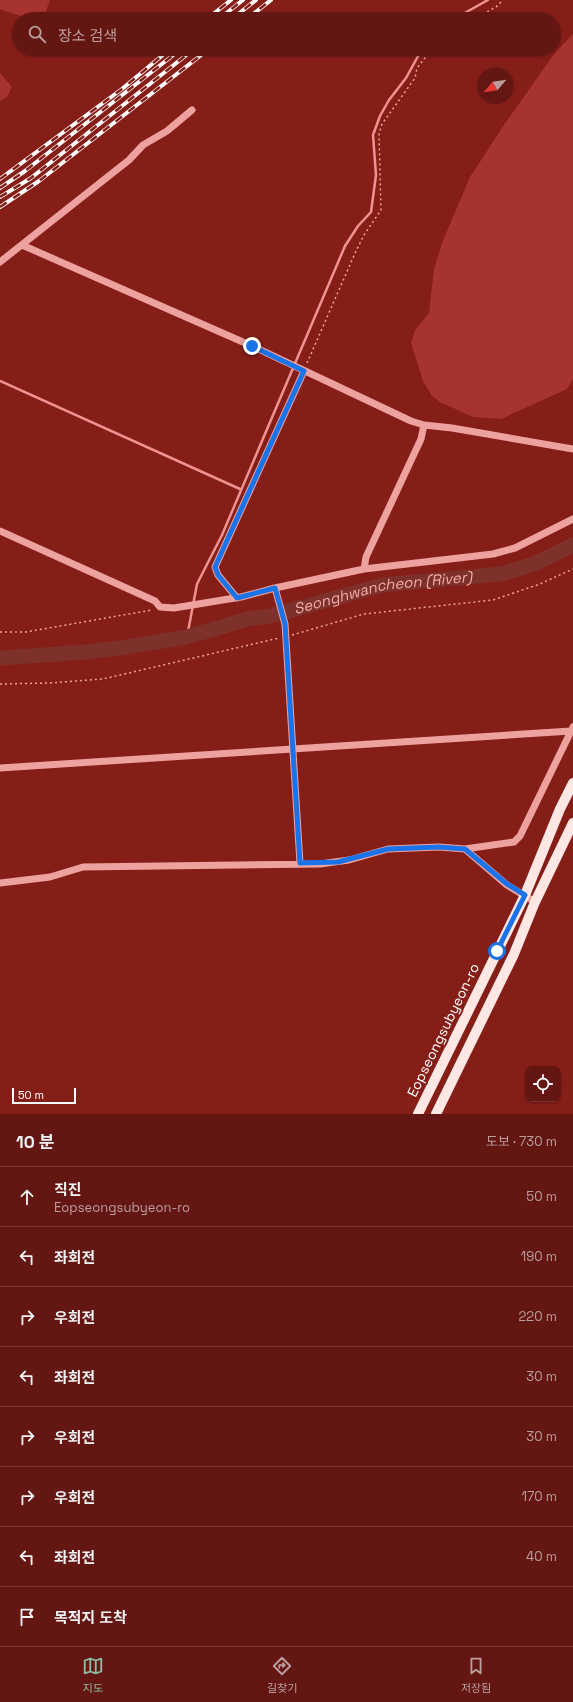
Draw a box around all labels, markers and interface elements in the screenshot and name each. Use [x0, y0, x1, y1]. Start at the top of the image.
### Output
search box [12, 12, 561, 56]
icon: search [26, 23, 48, 45]
text: 장소 검색 [58, 26, 117, 45]
north arrow [477, 68, 513, 104]
route end [243, 337, 261, 355]
water label: Seonghwancheon (River) [292, 567, 474, 618]
route start [488, 942, 506, 960]
street label: Eopseongsubyeon-ro [403, 960, 483, 1100]
map controls [525, 1066, 561, 1102]
button: locate [525, 1066, 561, 1102]
scale bar [12, 1086, 76, 1105]
text: 50 m [18, 1088, 44, 1102]
text: 10 분 [16, 1131, 55, 1153]
text: 도보 · 730 m [486, 1133, 557, 1150]
text: 직진 [54, 1180, 82, 1199]
icon: ahead [16, 1186, 38, 1208]
text: 50 m [526, 1188, 557, 1205]
text: Eopseongsubyeon-ro [54, 1199, 190, 1216]
icon: left [16, 1246, 38, 1268]
text: 좌회전 [54, 1248, 95, 1267]
text: 190 m [521, 1248, 557, 1265]
icon: right [16, 1306, 38, 1328]
text: 우회전 [54, 1308, 95, 1327]
text: 220 m [518, 1308, 557, 1325]
icon: left [16, 1366, 38, 1388]
text: 좌회전 [54, 1368, 95, 1387]
text: 30 m [526, 1368, 557, 1385]
icon: right [16, 1426, 38, 1448]
text: 우회전 [54, 1428, 95, 1447]
text: 30 m [526, 1428, 557, 1445]
icon: right [16, 1486, 38, 1508]
text: 우회전 [54, 1488, 95, 1507]
text: 170 m [521, 1488, 557, 1505]
icon: left [16, 1546, 38, 1568]
text: 좌회전 [54, 1548, 95, 1567]
text: 40 m [526, 1548, 557, 1565]
icon: arrive [16, 1606, 38, 1628]
text: 목적지 도착 [54, 1608, 127, 1627]
tab: 지도 [82, 1655, 104, 1695]
tab: 길찾기 [267, 1655, 297, 1695]
tab: 저장됨 [461, 1655, 491, 1695]

